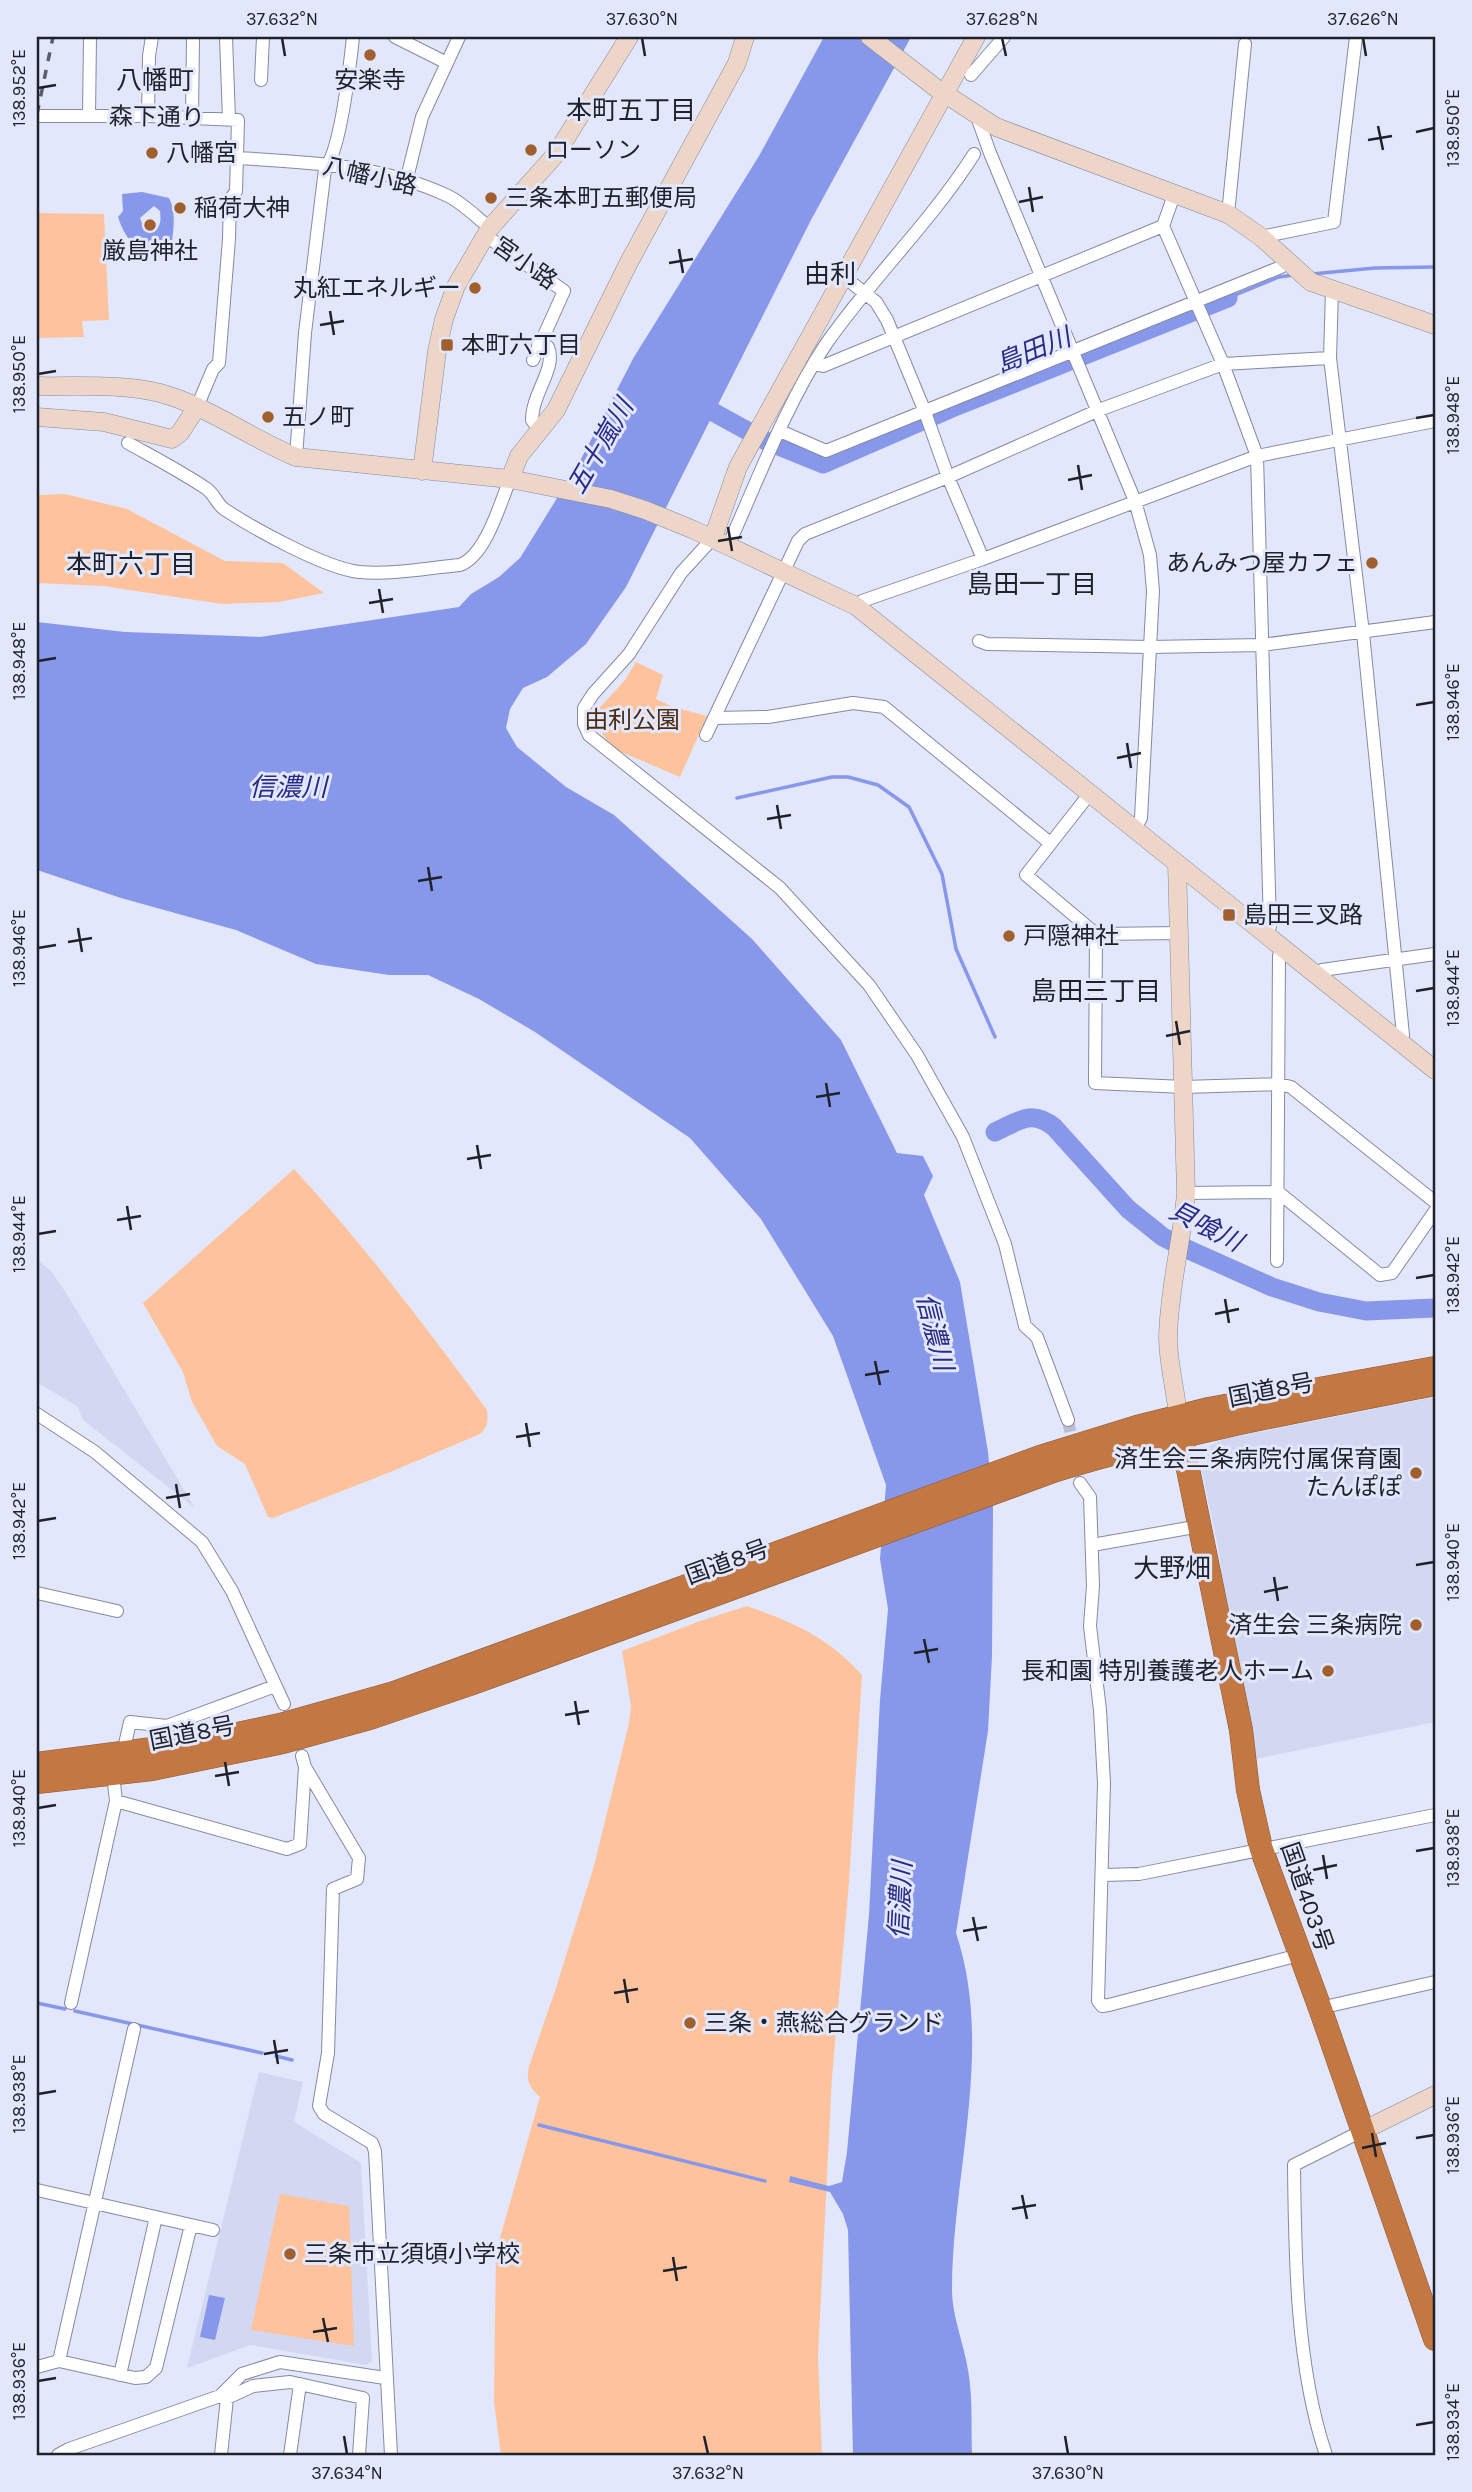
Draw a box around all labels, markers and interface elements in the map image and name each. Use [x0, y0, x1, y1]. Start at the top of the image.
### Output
text: 37.632°N [246, 8, 318, 30]
text: 37.630°N [606, 8, 678, 30]
text: 37.628°N [966, 8, 1038, 30]
text: 37.626°N [1327, 8, 1399, 30]
marker: 安楽寺 [362, 47, 378, 63]
text: 138.952°E [8, 49, 30, 127]
district label: 八幡町 [116, 65, 194, 96]
place label: 安楽寺 [334, 66, 406, 94]
text: 138.950°E [1442, 89, 1464, 167]
district label: 本町五丁目 [566, 95, 696, 126]
street label: 森下通り [109, 102, 205, 132]
place label: ローソン [545, 136, 641, 164]
place label: 八幡宮 [166, 139, 238, 167]
marker: ローソン [523, 142, 539, 158]
marker: 八幡宮 [144, 145, 160, 161]
street label: 八幡小路 [320, 152, 420, 200]
place label: 三条本町五郵便局 [505, 184, 697, 212]
marker: 三条本町五郵便局 [483, 190, 499, 206]
place label: 稲荷大神 [194, 194, 290, 222]
marker: 稲荷大神 [172, 200, 188, 216]
marker: 厳島神社 [142, 217, 158, 233]
street label: 宮小路 [487, 231, 563, 295]
place label: 厳島神社 [102, 237, 198, 265]
district label: 由利 [804, 259, 856, 290]
place label: 丸紅エネルギー [293, 274, 461, 302]
marker: 丸紅エネルギー [467, 280, 483, 296]
water label: 島田川 [991, 320, 1078, 379]
place label: 本町六丁目 [461, 331, 581, 359]
text: 138.950°E [8, 335, 30, 413]
marker: 本町六丁目 [439, 337, 455, 353]
text: 138.948°E [1442, 376, 1464, 454]
water label: 五十嵐川 [561, 391, 641, 499]
place label: 五ノ町 [282, 403, 354, 431]
marker: 五ノ町 [260, 409, 276, 425]
district label: 本町六丁目 [66, 549, 196, 580]
place label: あんみつ屋カフェ [1166, 549, 1358, 577]
marker: あんみつ屋カフェ [1364, 555, 1380, 571]
district label: 島田一丁目 [967, 569, 1097, 600]
text: 138.948°E [8, 622, 30, 700]
text: 138.946°E [1442, 663, 1464, 741]
park label: 由利公園 [584, 706, 680, 734]
water label: 信濃川 [249, 772, 330, 803]
place label: 島田三叉路 [1243, 901, 1363, 929]
marker: 島田三叉路 [1221, 907, 1237, 923]
text: 138.946°E [8, 909, 30, 987]
place label: 戸隠神社 [1023, 922, 1119, 950]
marker: 戸隠神社 [1001, 928, 1017, 944]
text: 138.944°E [1442, 949, 1464, 1027]
district label: 島田三丁目 [1031, 976, 1161, 1007]
text: 138.944°E [8, 1195, 30, 1273]
water label: 貝喰川 [1164, 1195, 1250, 1259]
text: 138.942°E [1442, 1236, 1464, 1314]
water label: 信濃川 [910, 1291, 960, 1377]
street label: 国道8号 [1226, 1368, 1316, 1412]
place label: 済生会三条病院付属保育園 たんぽぽ [1114, 1445, 1402, 1501]
marker: 済生会三条病院付属保育園 たんぽぽ [1408, 1465, 1424, 1481]
text: 138.942°E [8, 1482, 30, 1560]
text: 138.940°E [1442, 1523, 1464, 1601]
street label: 国道8号 [681, 1534, 773, 1590]
district label: 大野畑 [1133, 1553, 1211, 1584]
place label: 済生会 三条病院 [1228, 1611, 1402, 1639]
marker: 済生会 三条病院 [1408, 1617, 1424, 1633]
place label: 長和園 特別養護老人ホーム [1021, 1657, 1314, 1685]
marker: 長和園 特別養護老人ホーム [1320, 1663, 1336, 1679]
street label: 国道8号 [147, 1711, 237, 1755]
text: 138.940°E [8, 1769, 30, 1847]
text: 138.938°E [1442, 1808, 1464, 1888]
street label: 国道403号 [1275, 1839, 1339, 1955]
water label: 信濃川 [883, 1857, 918, 1940]
place label: 三条・燕総合グランド [704, 2009, 944, 2037]
marker: 三条・燕総合グランド [682, 2015, 698, 2031]
text: 138.938°E [8, 2054, 30, 2134]
text: 138.936°E [1442, 2096, 1464, 2174]
place label: 三条市立須頃小学校 [304, 2240, 520, 2268]
marker: 三条市立須頃小学校 [282, 2246, 298, 2262]
text: 138.936°E [8, 2342, 30, 2420]
text: 138.934°E [1442, 2383, 1464, 2461]
text: 37.634°N [311, 2462, 383, 2484]
text: 37.632°N [672, 2462, 744, 2484]
text: 37.630°N [1032, 2462, 1104, 2484]

